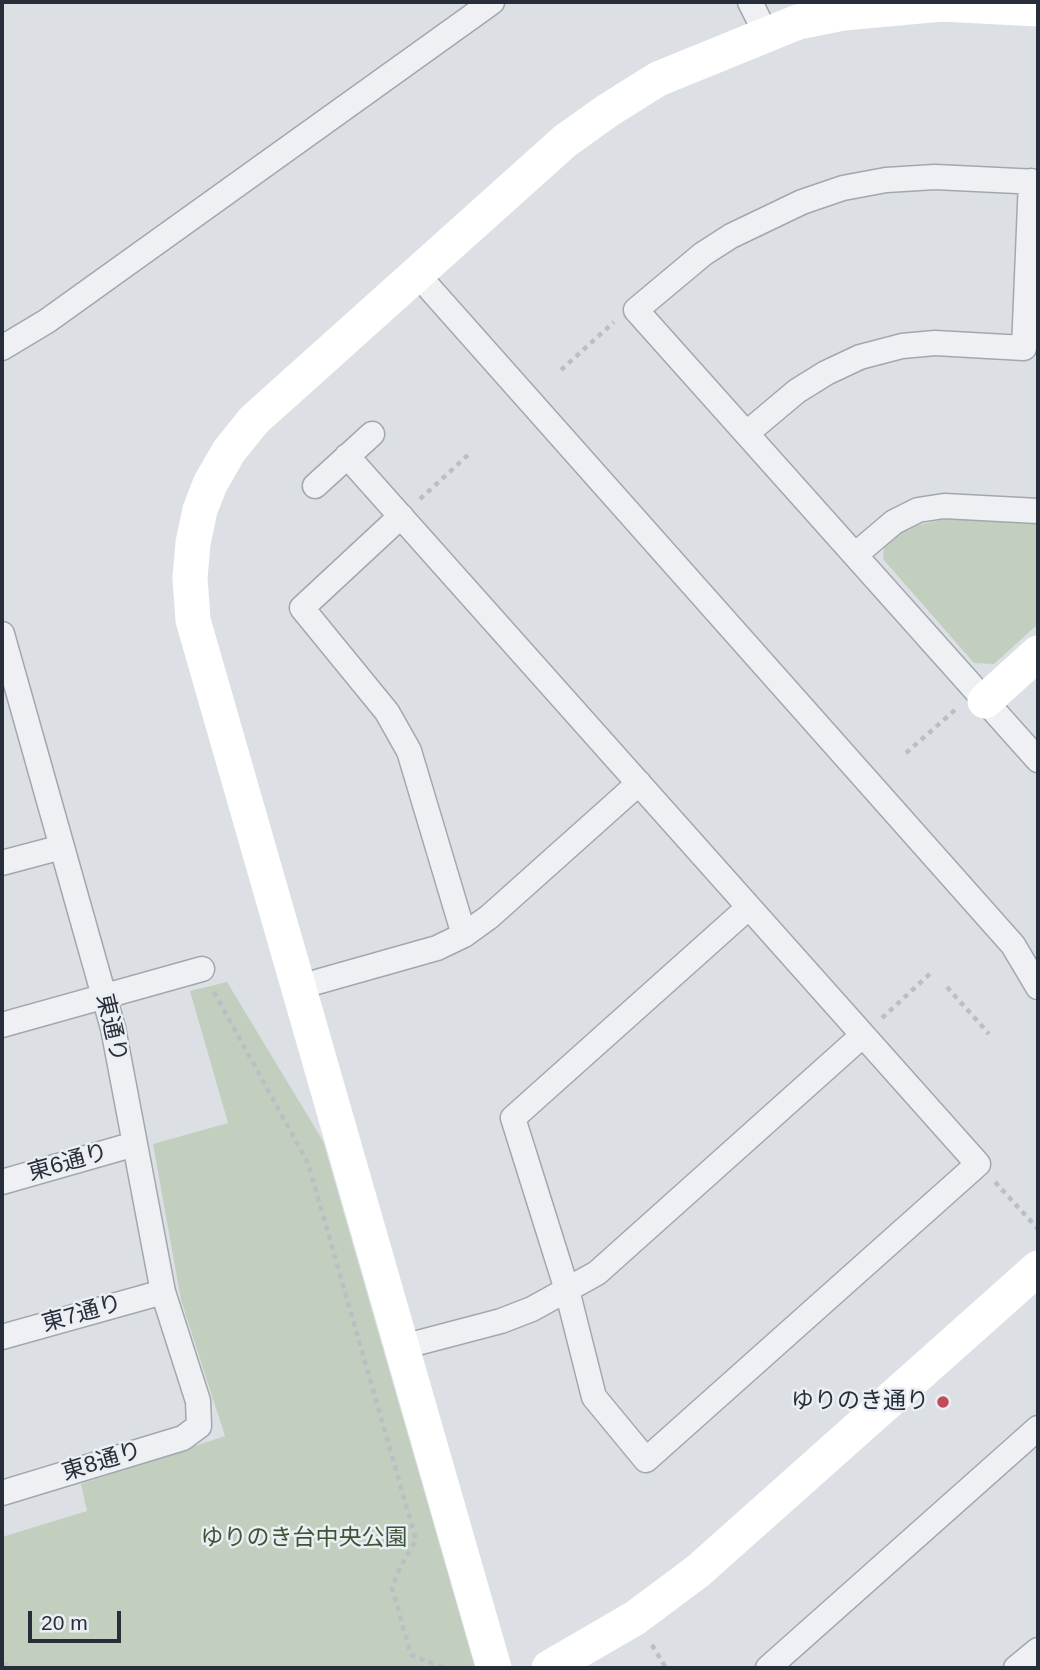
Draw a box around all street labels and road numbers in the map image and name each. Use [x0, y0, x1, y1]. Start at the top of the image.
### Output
street label: 東通り [90, 991, 132, 1065]
street label: 東6通り [25, 1138, 111, 1188]
street label: 東7通り [39, 1289, 125, 1339]
street label: 東8通り [59, 1437, 145, 1487]

